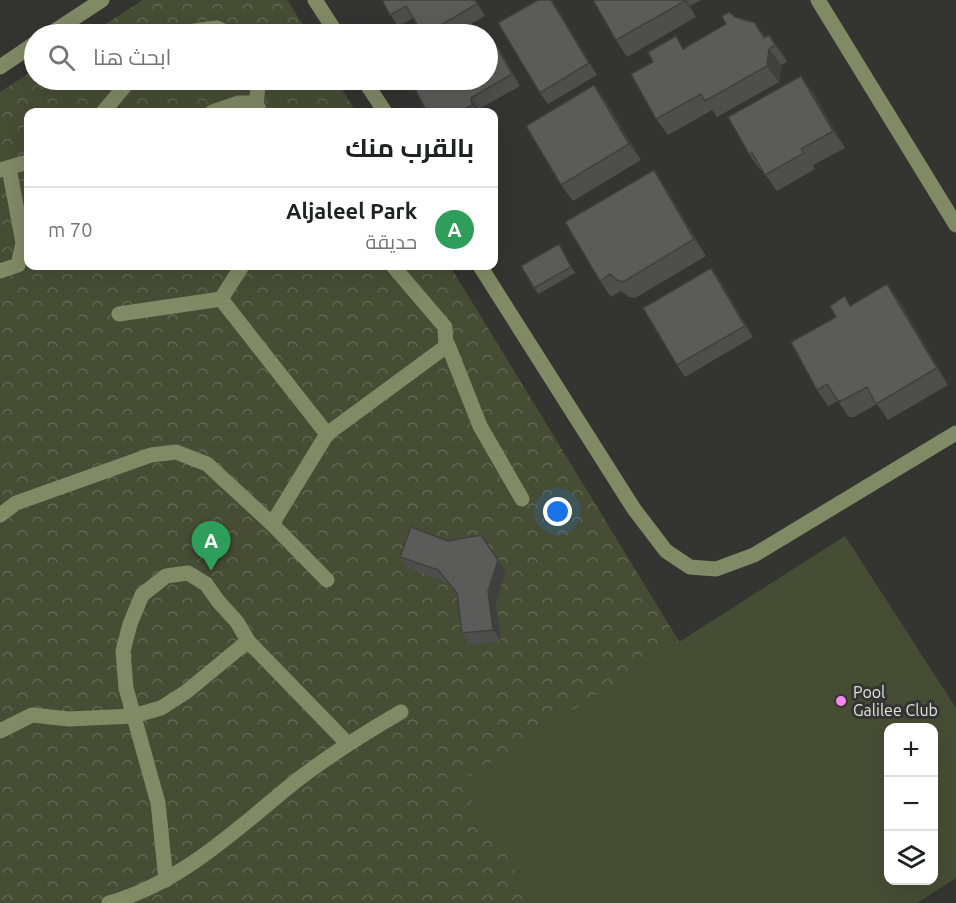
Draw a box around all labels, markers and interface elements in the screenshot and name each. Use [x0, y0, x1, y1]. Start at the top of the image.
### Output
search box [24, 24, 498, 90]
icon: search [45, 41, 78, 74]
text: ابحث هنا [93, 44, 172, 69]
text: بالقرب منك [345, 133, 474, 162]
text: Aljaleel Park [286, 198, 417, 223]
text: 70 m [48, 218, 92, 241]
text: A [447, 218, 462, 241]
text: حديقة [366, 230, 417, 253]
your location [543, 497, 572, 526]
pin: A [192, 522, 230, 571]
place label: Pool Galilee Club [853, 683, 938, 719]
marker: Pool Galilee Club [834, 694, 848, 708]
map controls [884, 723, 938, 885]
button: + [884, 723, 938, 777]
button: − [884, 777, 938, 831]
button: layers [884, 831, 938, 885]

